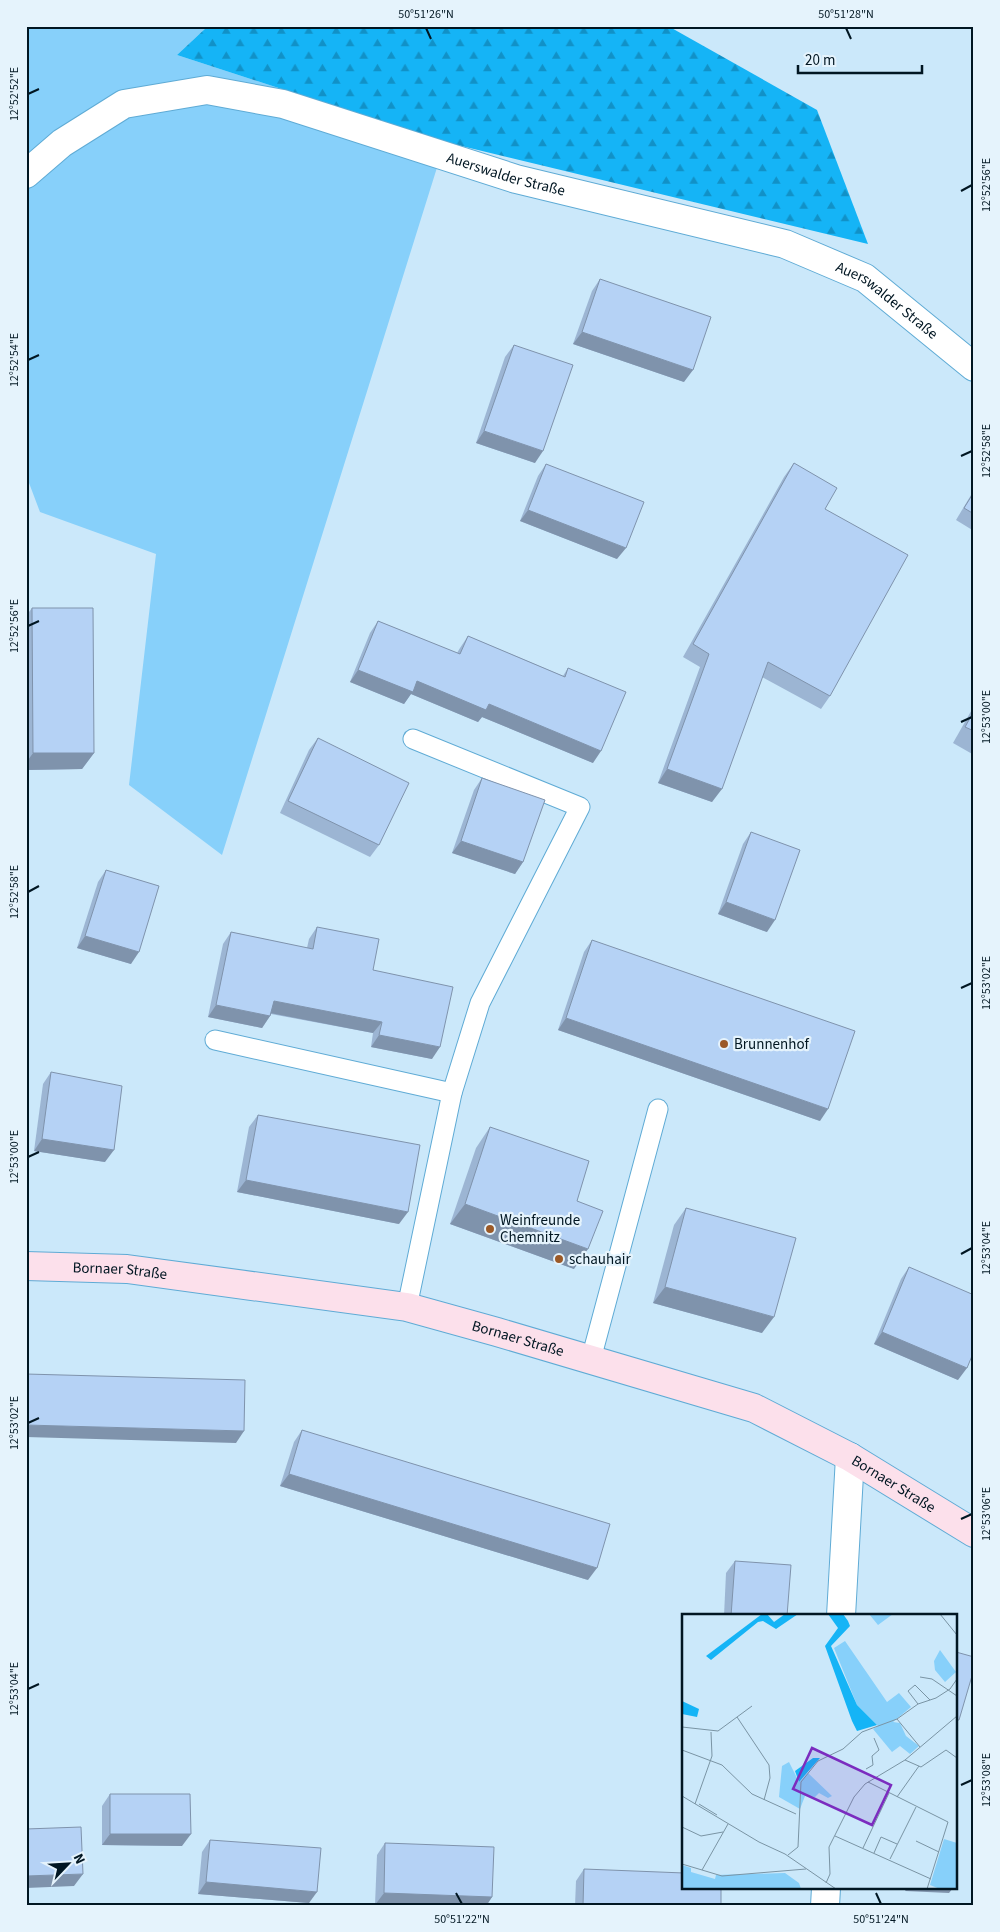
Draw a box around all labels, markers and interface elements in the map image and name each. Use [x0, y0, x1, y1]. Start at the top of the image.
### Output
text: 50°51'26"N [398, 6, 454, 23]
text: 50°51'28"N [818, 6, 874, 23]
scale bar [798, 42, 921, 74]
text: 20 m [805, 50, 835, 71]
text: 12°52'52"E [6, 67, 23, 121]
street label: Auerswalder Straße [444, 147, 567, 201]
text: 12°52'56"E [978, 158, 995, 212]
street label: Auerswalder Straße [832, 257, 942, 344]
text: 12°52'54"E [6, 333, 23, 387]
text: 12°52'58"E [978, 424, 995, 478]
text: 12°52'56"E [6, 599, 23, 653]
text: 12°53'00"E [978, 690, 995, 744]
text: 12°52'58"E [6, 865, 23, 919]
text: 12°53'02"E [978, 956, 995, 1010]
place label: Brunnenhof [734, 1034, 809, 1055]
marker: Brunnenhof [718, 1038, 730, 1050]
text: 12°53'00"E [6, 1130, 23, 1184]
place label: Weinfreunde Chemnitz [500, 1210, 580, 1248]
text: 12°53'04"E [978, 1221, 995, 1275]
marker: Weinfreunde Chemnitz [484, 1223, 496, 1235]
place label: schauhair [569, 1249, 631, 1270]
marker: schauhair [553, 1253, 565, 1265]
street label: Bornaer Straße [72, 1257, 168, 1285]
street label: Bornaer Straße [470, 1316, 566, 1362]
text: 12°53'02"E [6, 1396, 23, 1450]
street label: Bornaer Straße [847, 1450, 939, 1518]
text: 12°53'06"E [978, 1487, 995, 1541]
inset map [682, 1614, 958, 1890]
text: 12°53'04"E [6, 1662, 23, 1716]
text: 12°53'08"E [978, 1753, 995, 1807]
north arrow [42, 1840, 92, 1890]
text: N [68, 1850, 90, 1867]
text: 50°51'22"N [434, 1911, 490, 1928]
text: 50°51'24"N [853, 1911, 909, 1928]

